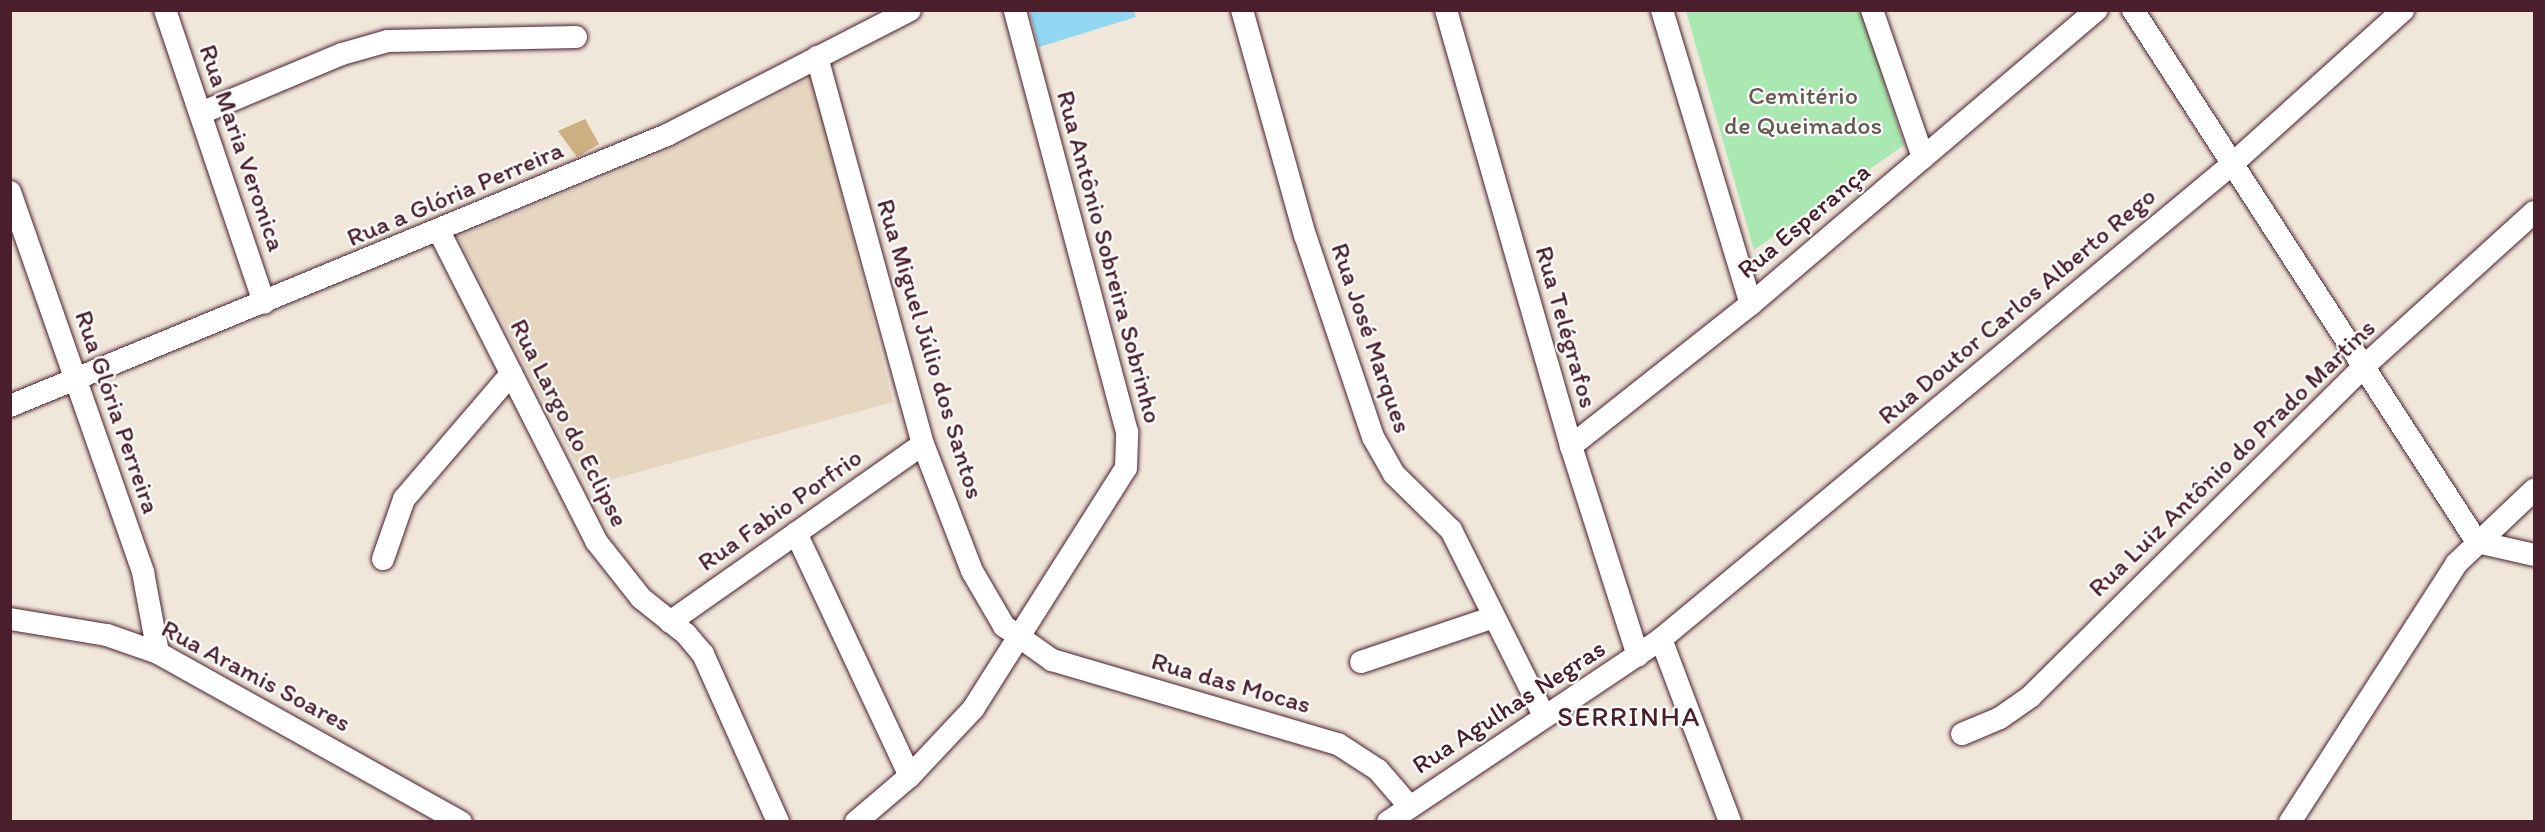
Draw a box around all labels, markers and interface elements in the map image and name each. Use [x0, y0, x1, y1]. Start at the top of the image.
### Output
street label: Rua Maria Veronica [192, 41, 292, 255]
park label: Cemitério de Queimados [1724, 80, 1882, 142]
street label: Rua Antônio Sobreira Sobrinho [1050, 87, 1168, 427]
street label: Rua a Glória Perreira [342, 134, 568, 254]
street label: Rua Esperança [1731, 157, 1877, 285]
street label: Rua Doutor Carlos Alberto Rego [1871, 180, 2163, 432]
street label: Rua Miguel Júlio dos Santos [870, 195, 990, 503]
street label: Rua José Marques [1324, 238, 1418, 438]
street label: Rua Telégrafos [1528, 244, 1604, 410]
street label: Rua Glória Perreira [68, 307, 166, 517]
street label: Rua Luiz Antônio do Prado Martins [2082, 312, 2382, 604]
street label: Rua Largo do Eclipse [503, 314, 635, 532]
street label: Rua Fabio Porfrio [693, 442, 867, 578]
street label: Rua Aramis Soares [156, 613, 356, 739]
street label: Rua Agulhas Negras [1407, 633, 1611, 781]
street label: Rua das Mocas [1148, 645, 1314, 721]
district label: SERRINHA [1558, 699, 1700, 733]

